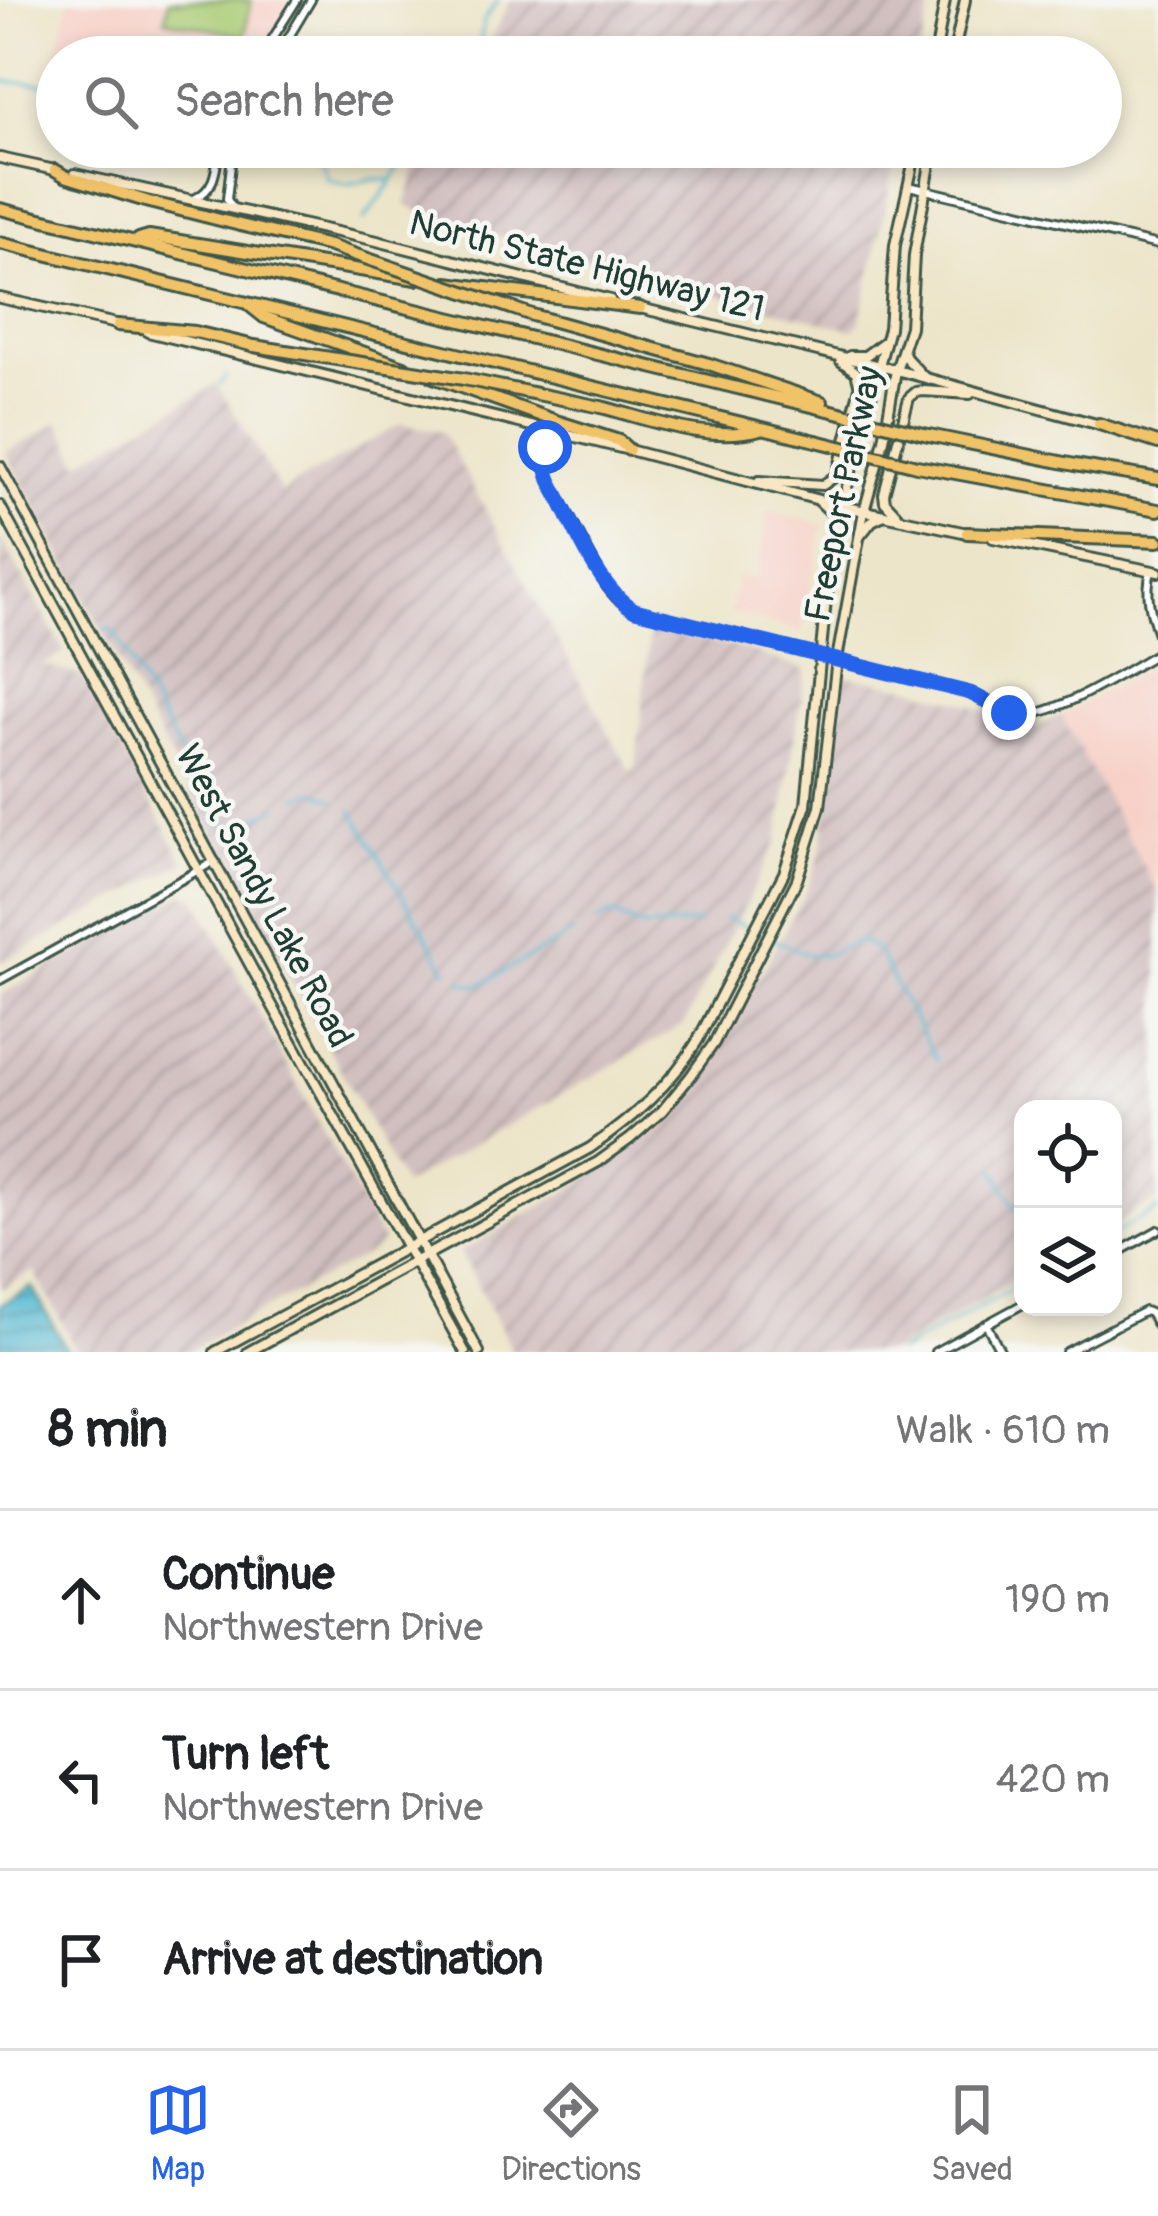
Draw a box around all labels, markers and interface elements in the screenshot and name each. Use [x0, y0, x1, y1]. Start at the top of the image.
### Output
search box [36, 36, 1122, 168]
icon: search [78, 69, 144, 135]
text: Search here [174, 74, 394, 130]
street label: North State Highway 121 [405, 200, 769, 332]
street label: Freeport Parkway [795, 362, 893, 626]
route start [518, 420, 572, 474]
route end [982, 686, 1036, 740]
street label: West Sandy Lake Road [165, 737, 363, 1055]
map controls [1014, 1100, 1122, 1316]
button: locate [1014, 1100, 1122, 1208]
button: layers [1014, 1208, 1122, 1316]
text: 8 min [48, 1398, 168, 1462]
text: Walk · 610 m [896, 1406, 1110, 1455]
text: Continue [162, 1547, 335, 1603]
icon: ahead [48, 1567, 114, 1633]
text: 190 m [1005, 1575, 1110, 1624]
text: Northwestern Drive [162, 1603, 483, 1652]
text: Turn left [162, 1727, 329, 1783]
icon: left [48, 1747, 114, 1813]
text: 420 m [996, 1755, 1110, 1804]
text: Northwestern Drive [162, 1783, 483, 1832]
icon: arrive [48, 1927, 114, 1993]
text: Arrive at destination [162, 1932, 543, 1988]
tab: Map [145, 2077, 211, 2190]
tab: Directions [501, 2077, 641, 2190]
tab: Saved [931, 2077, 1013, 2190]

